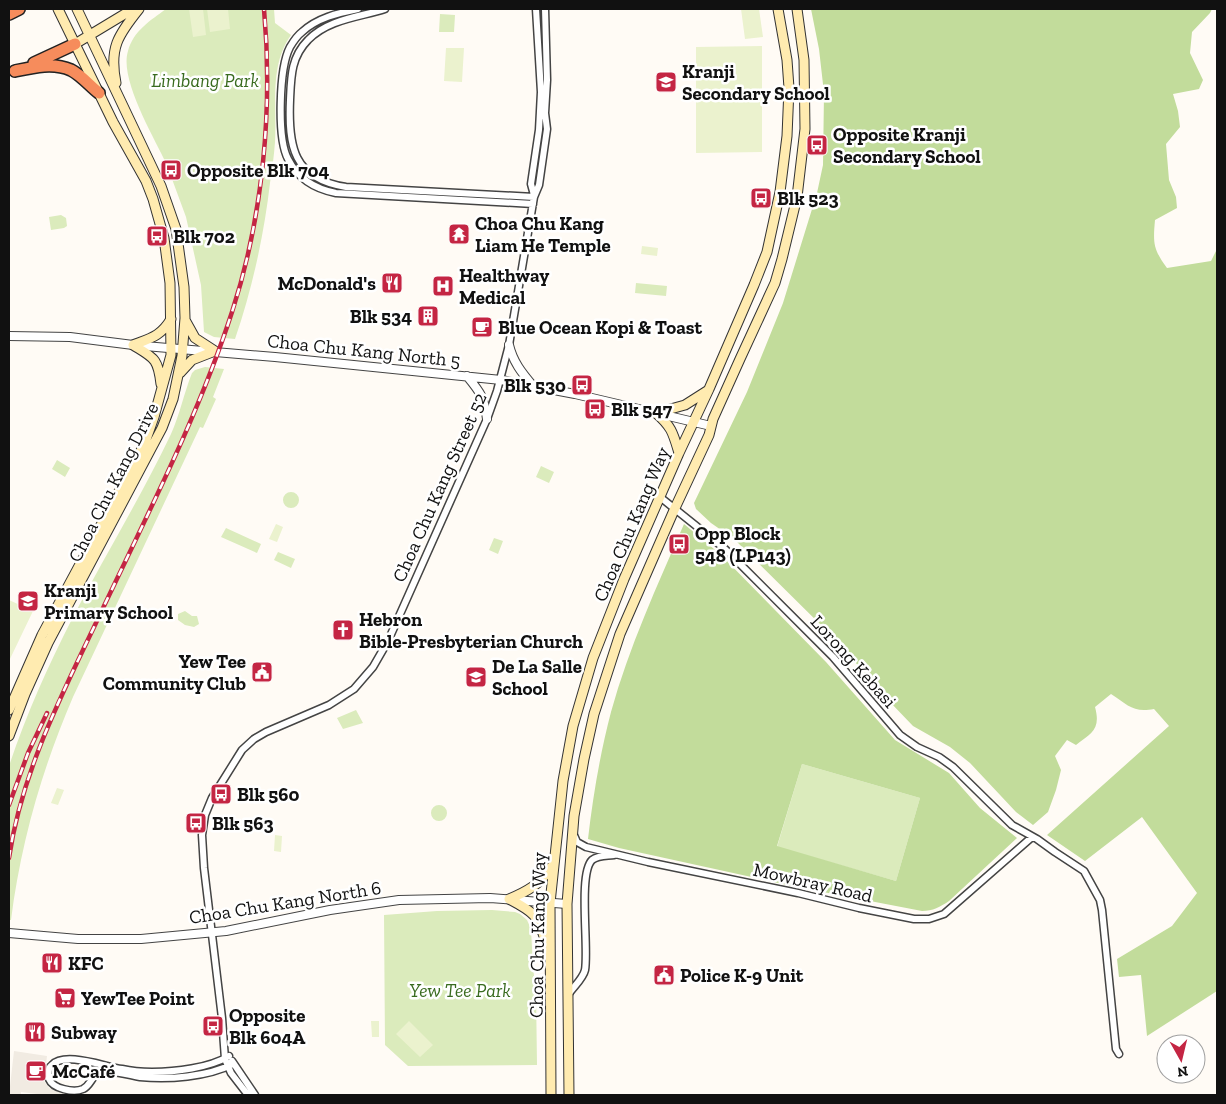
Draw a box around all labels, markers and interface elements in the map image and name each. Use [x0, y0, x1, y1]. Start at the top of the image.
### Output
place label: Kranji Secondary School [682, 60, 830, 105]
park label: Limbang Park [151, 69, 259, 92]
school or university icon: Kranji Secondary School [654, 70, 678, 94]
place label: Opposite Kranji Secondary School [833, 123, 981, 168]
bus stop icon: Opposite Kranji Secondary School [805, 133, 829, 157]
bus stop icon: Opposite Blk 704 [159, 158, 183, 182]
place label: Opposite Blk 704 [187, 159, 329, 182]
bus stop icon: Blk 523 [749, 186, 773, 210]
place label: Blk 523 [777, 187, 839, 210]
place label: Choa Chu Kang Liam He Temple [475, 212, 611, 257]
temple icon: Choa Chu Kang Liam He Temple [447, 222, 471, 246]
bus stop icon: Blk 702 [145, 224, 169, 248]
place label: Blk 702 [173, 225, 235, 248]
place label: Healthway Medical [459, 264, 549, 309]
restaurant icon: McDonald's [380, 271, 404, 295]
place label: McDonald's [278, 272, 376, 295]
hospital icon: Healthway Medical [431, 274, 455, 298]
building icon: Blk 534 [416, 304, 440, 328]
place label: Blk 534 [350, 305, 412, 328]
cafe icon: Blue Ocean Kopi & Toast [470, 315, 494, 339]
place label: Blue Ocean Kopi & Toast [498, 316, 703, 339]
street label: Choa Chu Kang North 5 [266, 329, 462, 372]
bus stop icon: Blk 530 [570, 373, 594, 397]
place label: Blk 530 [504, 374, 566, 397]
street label: Choa Chu Kang Street 52 [387, 389, 492, 585]
bus stop icon: Blk 547 [583, 397, 607, 421]
place label: Blk 547 [611, 398, 673, 421]
street label: Choa Chu Kang Drive [63, 399, 164, 566]
street label: Choa Chu Kang Way [588, 443, 675, 605]
place label: Opp Block 548 (LP143) [695, 522, 791, 567]
bus stop icon: Opp Block 548 (LP143) [667, 532, 691, 556]
place label: Kranji Primary School [44, 579, 174, 624]
school or university icon: Kranji Primary School [16, 589, 40, 613]
place label: Hebron Bible-Presbyterian Church [359, 608, 583, 653]
street label: Lorong Kebasi [806, 610, 901, 713]
church icon: Hebron Bible-Presbyterian Church [331, 618, 355, 642]
place label: Yew Tee Community Club [103, 650, 247, 695]
place label: De La Salle School [492, 655, 582, 700]
public building icon: Yew Tee Community Club [250, 660, 274, 684]
school or university icon: De La Salle School [464, 665, 488, 689]
bus stop icon: Blk 560 [209, 782, 233, 806]
place label: Blk 560 [237, 783, 299, 806]
bus stop icon: Blk 563 [184, 811, 208, 835]
place label: Blk 563 [212, 812, 274, 835]
street label: Choa Chu Kang Way [525, 852, 550, 1018]
street label: Mowbray Road [751, 858, 875, 908]
street label: Choa Chu Kang North 6 [187, 876, 383, 929]
restaurant icon: KFC [40, 951, 64, 975]
place label: KFC [68, 952, 104, 975]
public building icon: Police K-9 Unit [652, 963, 676, 987]
place label: Police K-9 Unit [680, 964, 804, 987]
park label: Yew Tee Park [409, 979, 511, 1002]
supermarket icon: YewTee Point [53, 986, 77, 1010]
place label: YewTee Point [81, 987, 195, 1010]
place label: Opposite Blk 604A [229, 1004, 306, 1049]
bus stop icon: Opposite Blk 604A [201, 1014, 225, 1038]
restaurant icon: Subway [23, 1020, 47, 1044]
place label: Subway [51, 1021, 117, 1044]
north arrow [1156, 1034, 1206, 1084]
cafe icon: McCafé [24, 1059, 48, 1083]
place label: McCafé [52, 1060, 115, 1083]
text: N [1176, 1062, 1189, 1081]

